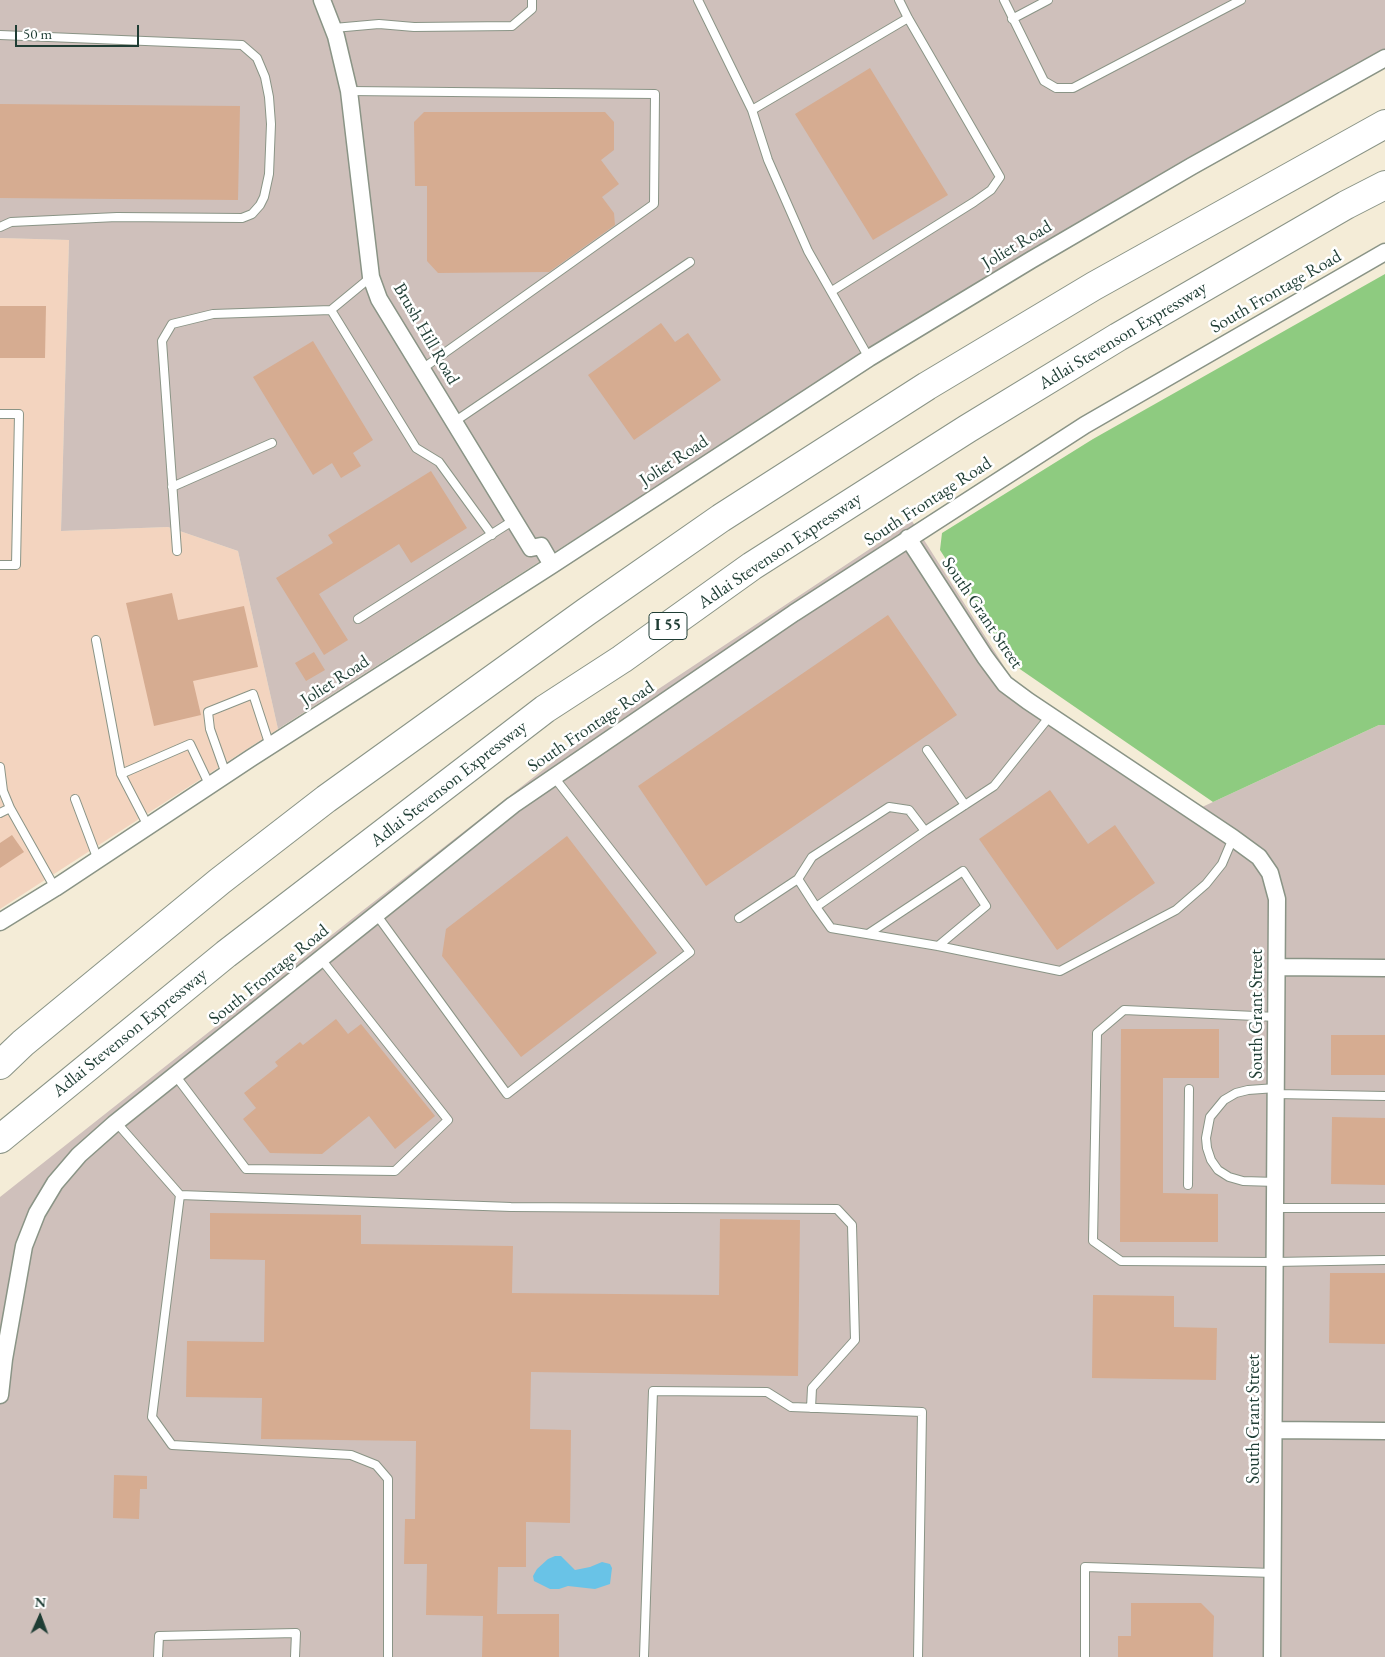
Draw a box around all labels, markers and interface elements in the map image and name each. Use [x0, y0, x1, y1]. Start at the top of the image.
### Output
scale bar [18, 15, 141, 47]
text: 50 m [23, 24, 52, 43]
street label: Joliet Road [978, 216, 1056, 274]
street label: South Frontage Road [1207, 246, 1345, 338]
street label: Adlai Stevenson Expressway [1035, 277, 1211, 395]
street label: Brush Hill Road [388, 279, 464, 389]
street label: Joliet Road [636, 431, 712, 491]
street label: South Frontage Road [860, 453, 996, 551]
street label: Adlai Stevenson Expressway [694, 488, 866, 614]
street label: South Grant Street [937, 553, 1027, 673]
road number: I 55 [649, 612, 687, 640]
street label: Joliet Road [297, 651, 373, 711]
street label: South Frontage Road [524, 677, 658, 777]
street label: Adlai Stevenson Expressway [366, 716, 532, 852]
street label: South Frontage Road [205, 920, 333, 1030]
street label: South Grant Street [1246, 949, 1268, 1079]
street label: Adlai Stevenson Expressway [48, 964, 212, 1102]
street label: South Grant Street [1243, 1354, 1265, 1484]
north arrow [15, 1592, 65, 1642]
text: N [35, 1593, 46, 1611]

